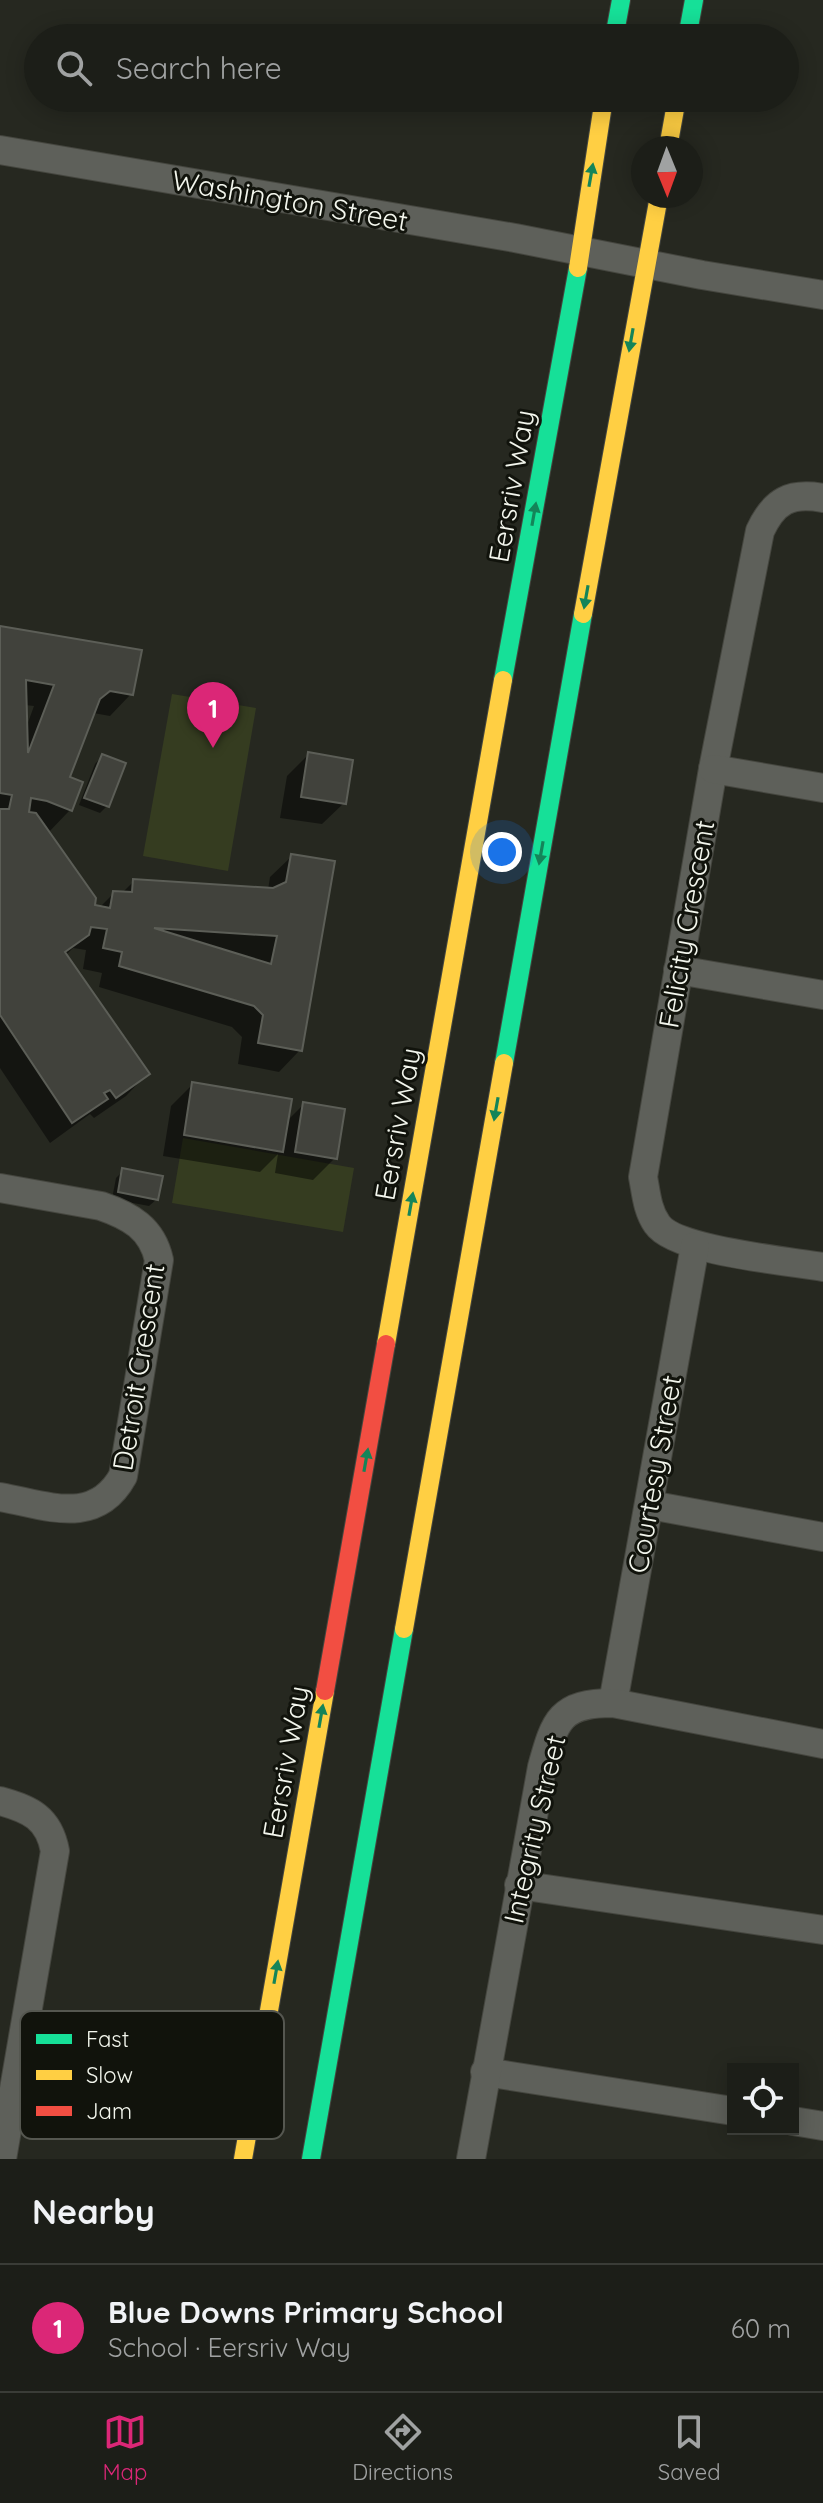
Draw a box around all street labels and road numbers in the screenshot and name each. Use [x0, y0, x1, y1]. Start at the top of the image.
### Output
street label: Washington Street [169, 162, 411, 238]
street label: Eersriv Way [480, 407, 542, 565]
street label: Felicity Crescent [650, 817, 722, 1031]
street label: Eersriv Way [366, 1045, 428, 1203]
street label: Detroit Crescent [104, 1261, 172, 1473]
street label: Courtesy Street [619, 1372, 689, 1576]
street label: Eersriv Way [254, 1683, 316, 1841]
street label: Integrity Street [495, 1732, 573, 1926]

